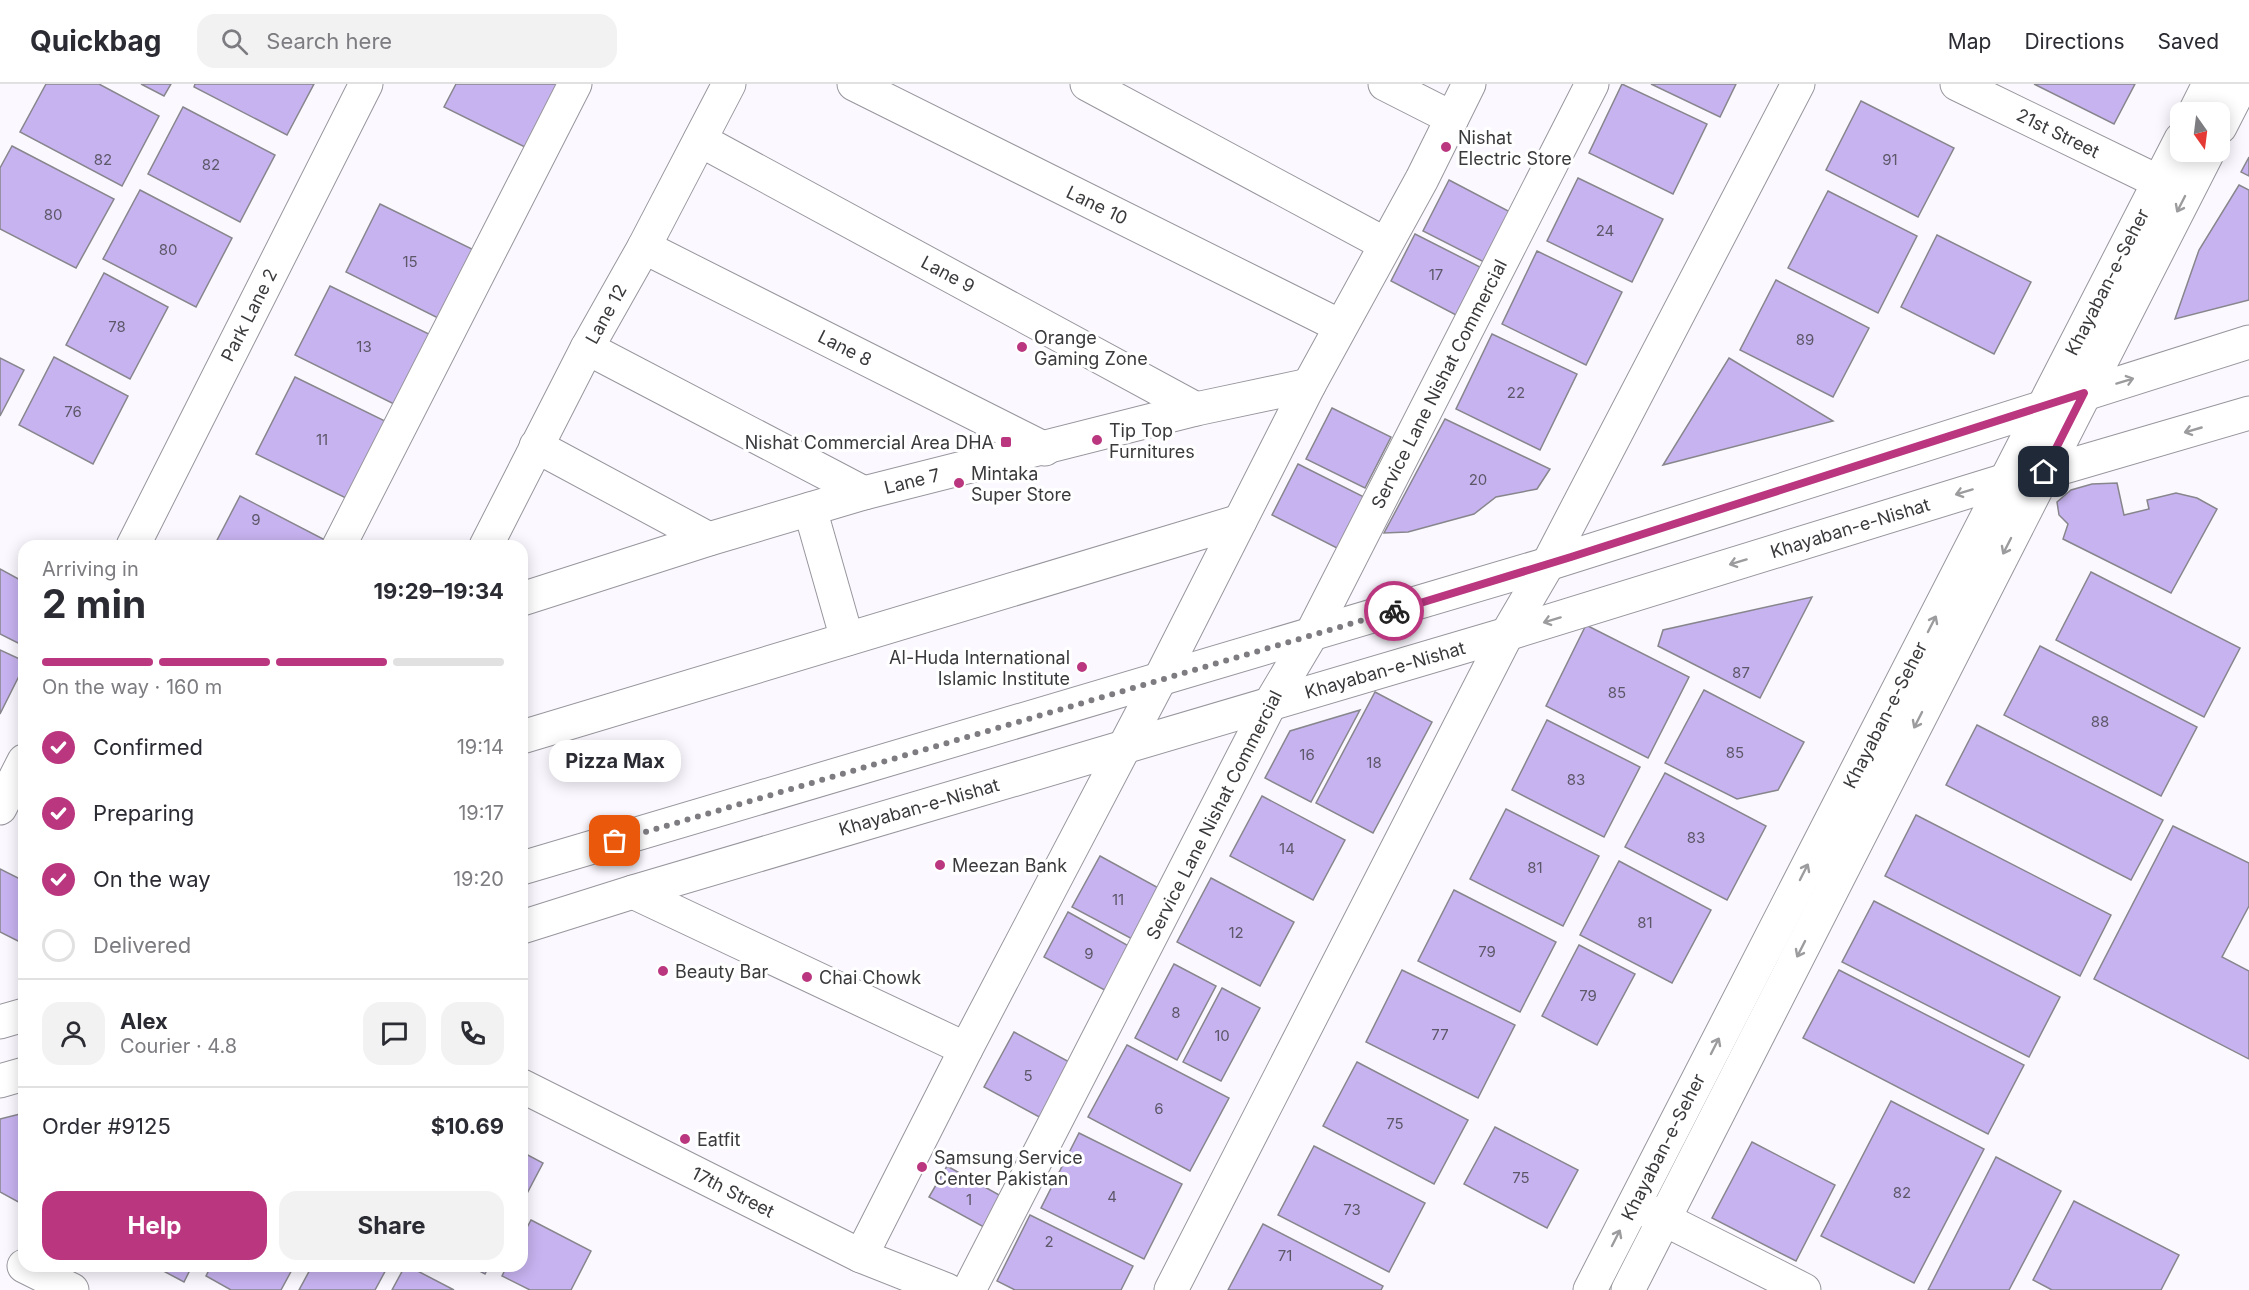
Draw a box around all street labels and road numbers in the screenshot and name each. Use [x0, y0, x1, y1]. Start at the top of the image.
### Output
street label: 21st Street [2013, 104, 2103, 162]
street label: Lane 10 [1063, 181, 1131, 229]
street label: Khayaban-e-Seher [2061, 205, 2153, 359]
street label: Lane 9 [918, 251, 978, 297]
street label: Service Lane Nishat Commercial [1367, 256, 1511, 512]
street label: Park Lane 2 [217, 265, 281, 365]
street label: Lane 12 [581, 281, 631, 347]
street label: Lane 8 [815, 326, 875, 370]
street label: Lane 7 [882, 464, 942, 498]
street label: Khayaban-e-Nishat [1768, 494, 1932, 562]
street label: Khayaban-e-Nishat [1302, 637, 1468, 703]
street label: Khayaban-e-Seher [1839, 638, 1931, 792]
street label: Service Lane Nishat Commercial [1142, 687, 1286, 943]
street label: Khayaban-e-Nishat [836, 774, 1002, 840]
street label: Khayaban-e-Seher [1617, 1070, 1709, 1224]
street label: 17th Street [688, 1162, 778, 1222]

